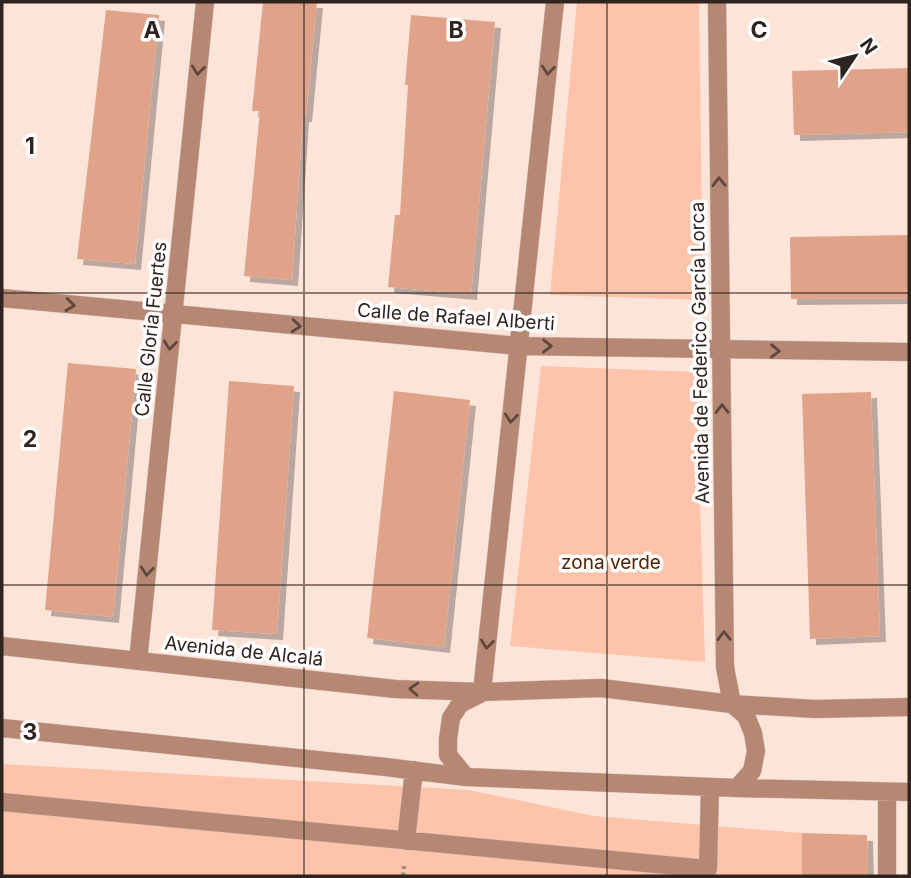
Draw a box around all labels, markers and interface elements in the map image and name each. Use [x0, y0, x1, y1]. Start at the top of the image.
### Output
text: A [143, 16, 161, 44]
text: B [448, 16, 464, 44]
text: C [750, 16, 768, 44]
north arrow [820, 21, 890, 91]
text: N [855, 34, 882, 59]
one-way arrow [191, 64, 206, 75]
one-way arrow [541, 64, 556, 75]
text: 1 [25, 132, 35, 160]
one-way arrow [711, 176, 727, 186]
street label: Avenida de Federico García Lorca [686, 202, 714, 504]
street label: Calle Gloria Fuertes [130, 240, 172, 418]
one-way arrow [64, 297, 75, 312]
street label: Calle de Rafael Alberti [356, 299, 556, 335]
one-way arrow [291, 318, 302, 333]
one-way arrow [543, 338, 553, 354]
one-way arrow [163, 340, 178, 351]
one-way arrow [769, 343, 780, 358]
one-way arrow [714, 403, 729, 414]
one-way arrow [504, 412, 519, 424]
text: 2 [23, 425, 37, 453]
park label: zona verde [561, 551, 661, 574]
one-way arrow [140, 566, 155, 577]
street label: Avenida de Alcalá [164, 631, 324, 671]
one-way arrow [716, 631, 732, 641]
one-way arrow [480, 638, 495, 650]
one-way arrow [408, 682, 419, 697]
text: 3 [23, 718, 37, 746]

